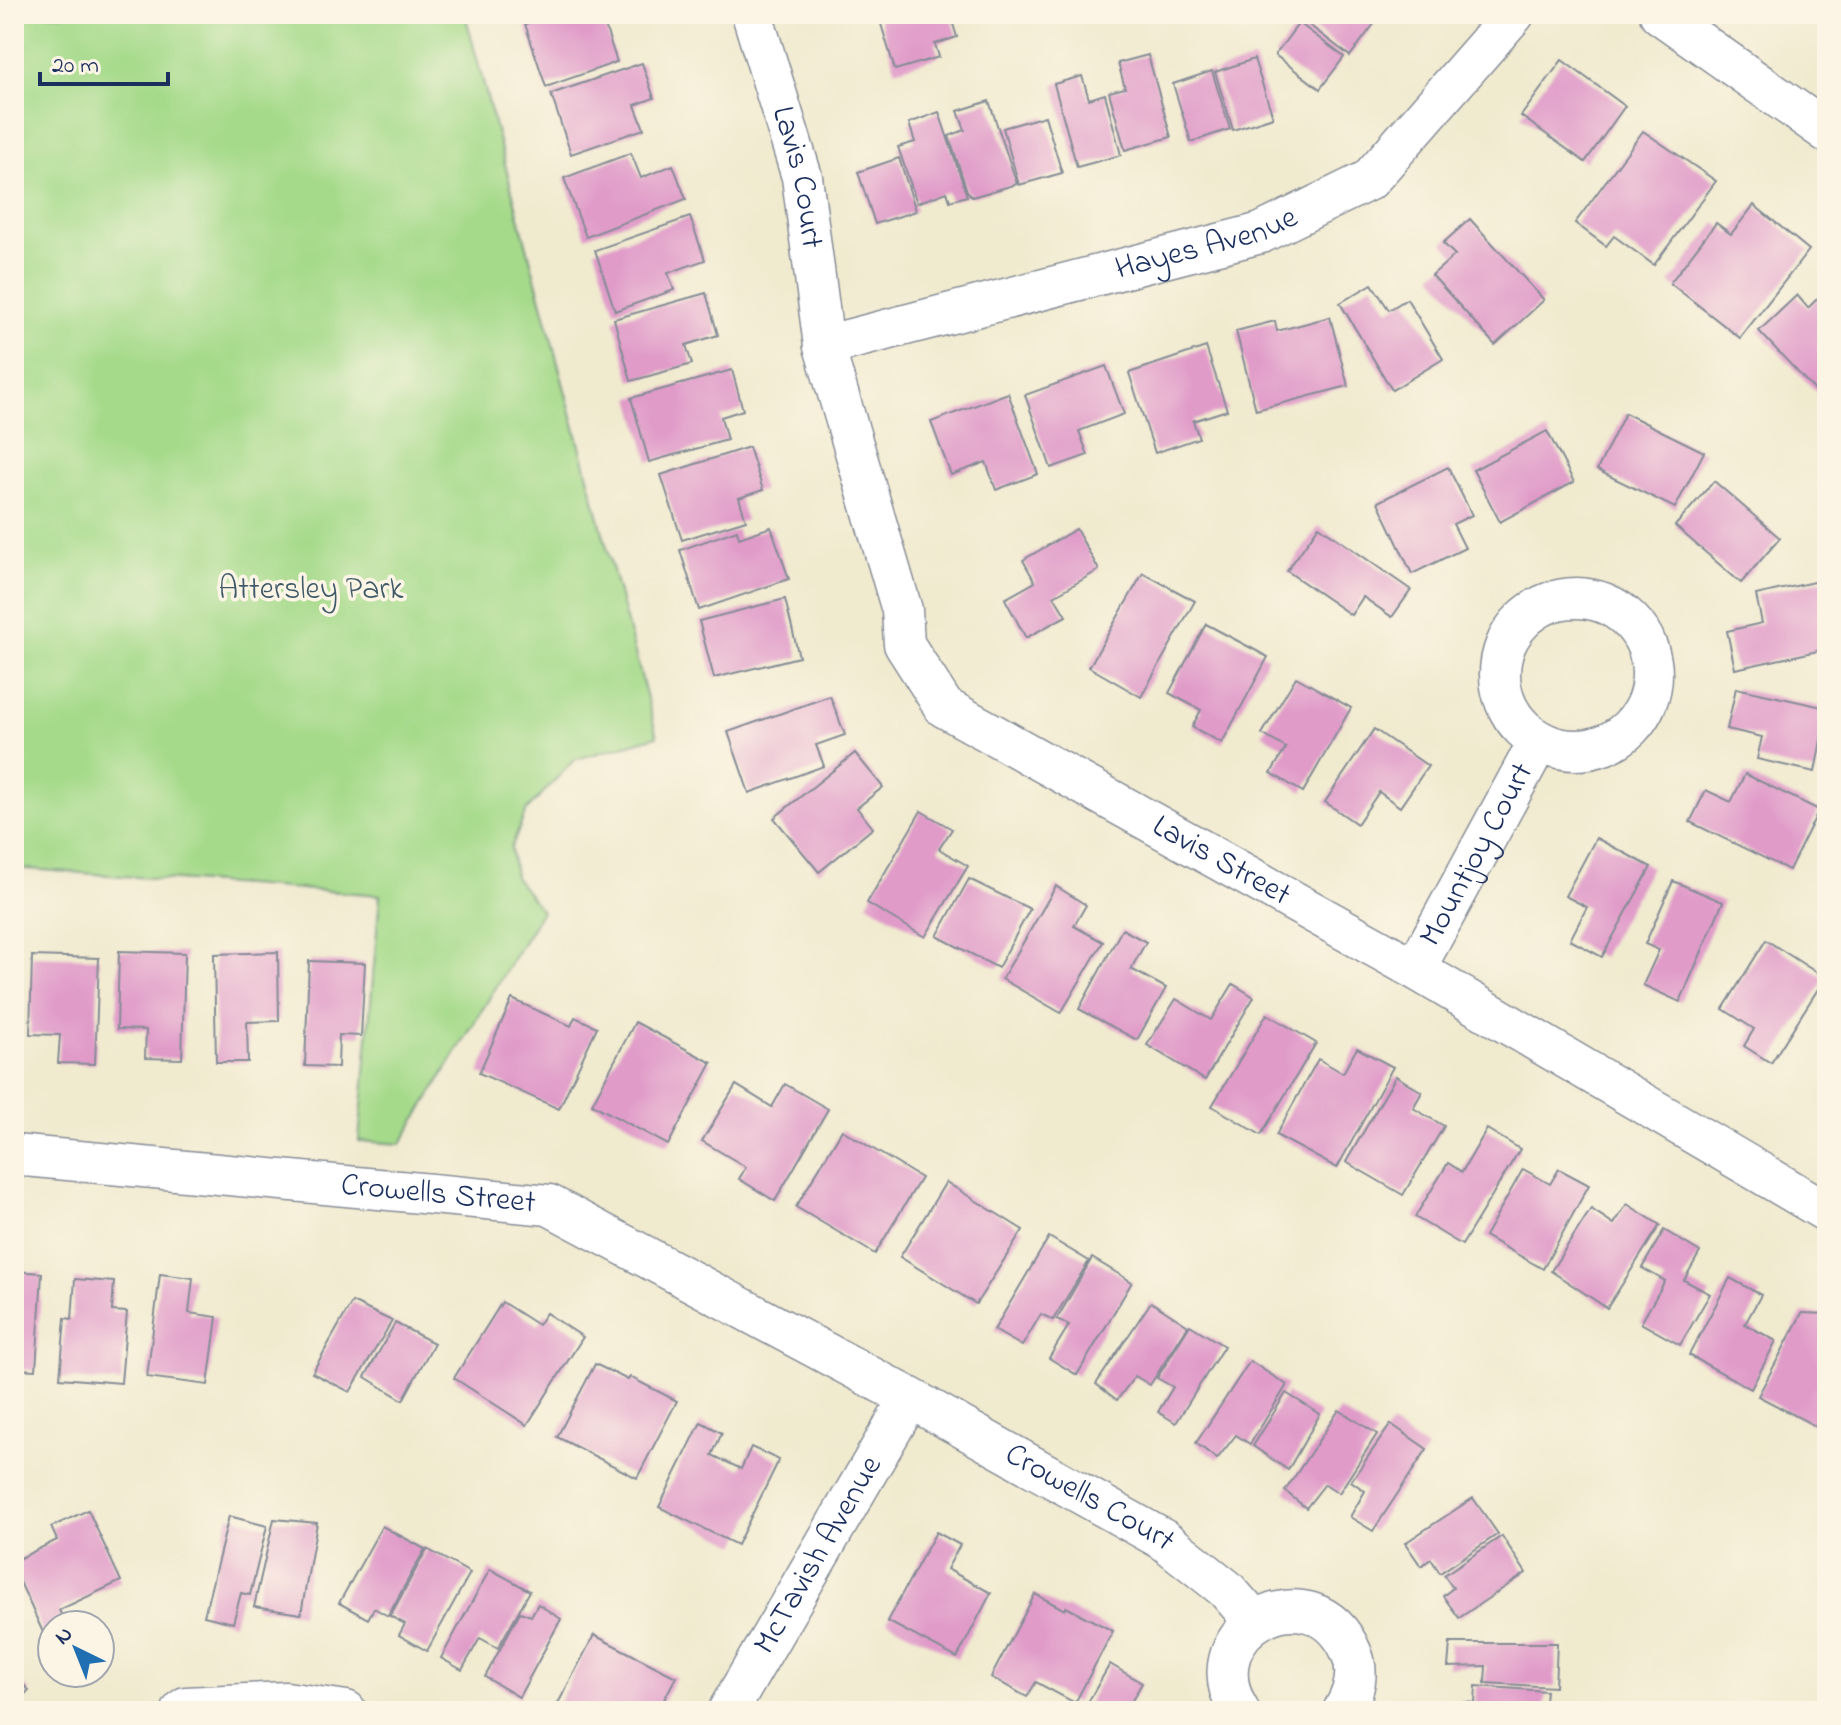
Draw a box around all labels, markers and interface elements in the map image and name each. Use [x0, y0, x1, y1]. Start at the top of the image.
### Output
scale bar [40, 36, 168, 86]
text: 20 m [52, 49, 99, 84]
street label: Lavis Court [758, 100, 835, 252]
street label: Hayes Avenue [1110, 195, 1307, 293]
park label: Attersley Park [218, 567, 405, 614]
street label: Mountjoy Court [1408, 754, 1546, 955]
street label: Lavis Street [1143, 804, 1299, 919]
street label: Crowells Street [339, 1162, 538, 1227]
street label: Crowells Court [996, 1432, 1185, 1564]
street label: McTavish Avenue [742, 1447, 895, 1663]
north arrow [36, 1609, 116, 1689]
text: N [48, 1620, 81, 1653]

